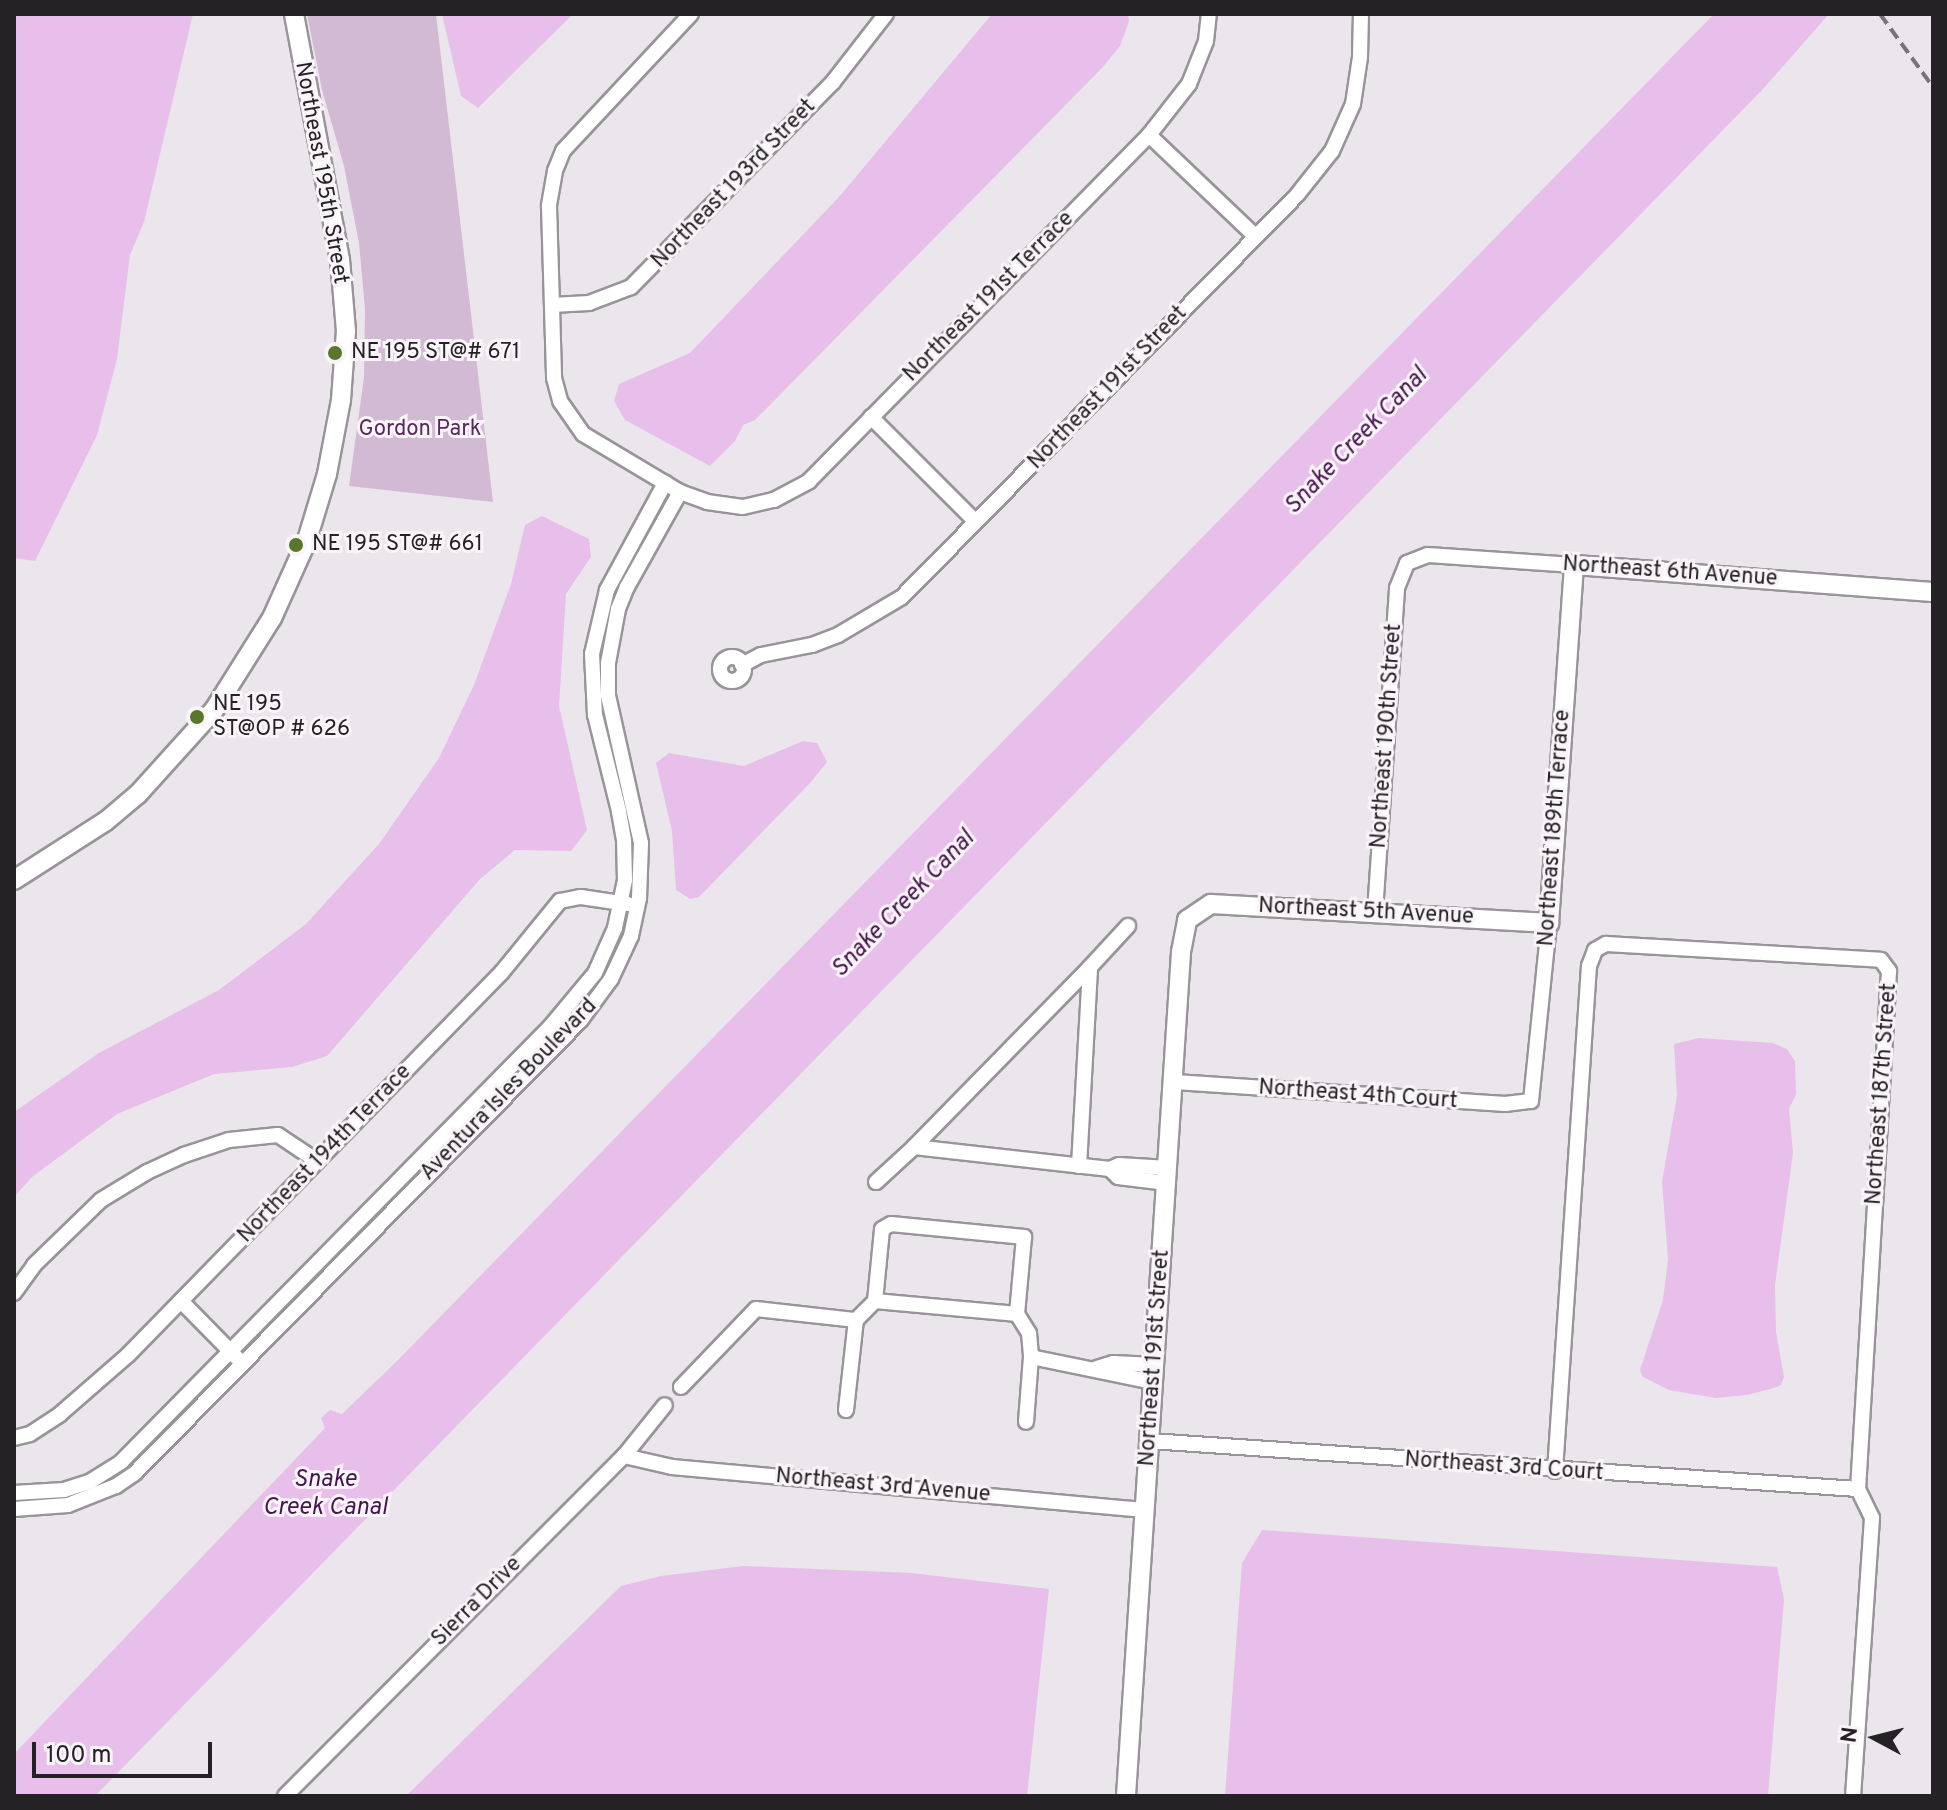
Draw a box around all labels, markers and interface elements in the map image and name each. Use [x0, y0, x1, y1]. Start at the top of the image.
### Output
street label: Northeast 195th Street [288, 60, 354, 286]
street label: Northeast 193rd Street [646, 94, 822, 274]
street label: Northeast 191st Terrace [898, 206, 1080, 388]
street label: Northeast 191st Street [1023, 301, 1193, 475]
place label: NE 195 ST@# 671 [351, 340, 520, 366]
marker: NE 195 ST@# 671 [326, 344, 344, 362]
water label: Snake Creek Canal [1280, 363, 1434, 521]
park label: Gordon Park [359, 417, 481, 443]
place label: NE 195 ST@# 661 [312, 532, 483, 558]
marker: NE 195 ST@# 661 [287, 536, 305, 554]
street label: Northeast 6th Avenue [1561, 551, 1779, 593]
street label: Northeast 190th Street [1366, 623, 1408, 849]
place label: NE 195 ST@OP # 626 [213, 691, 350, 742]
marker: NE 195 ST@OP # 626 [188, 708, 206, 726]
street label: Northeast 189th Terrace [1534, 708, 1576, 948]
water label: Snake Creek Canal [827, 826, 981, 984]
street label: Northeast 5th Avenue [1257, 893, 1475, 931]
street label: Northeast 187th Street [1861, 982, 1903, 1206]
street label: Aventura Isles Boulevard [415, 994, 603, 1186]
street label: Northeast 194th Terrace [233, 1059, 417, 1249]
street label: Northeast 4th Court [1258, 1075, 1458, 1115]
street label: Northeast 191st Street [1134, 1249, 1176, 1467]
street label: Northeast 3rd Court [1404, 1447, 1604, 1487]
street label: Northeast 3rd Avenue [774, 1463, 992, 1509]
water label: Snake Creek Canal [263, 1467, 387, 1523]
street label: Sierra Drive [427, 1552, 527, 1652]
north arrow [1835, 1698, 1915, 1778]
scale bar [36, 1726, 216, 1776]
text: N [1836, 1726, 1865, 1745]
text: 100 m [46, 1741, 112, 1771]

